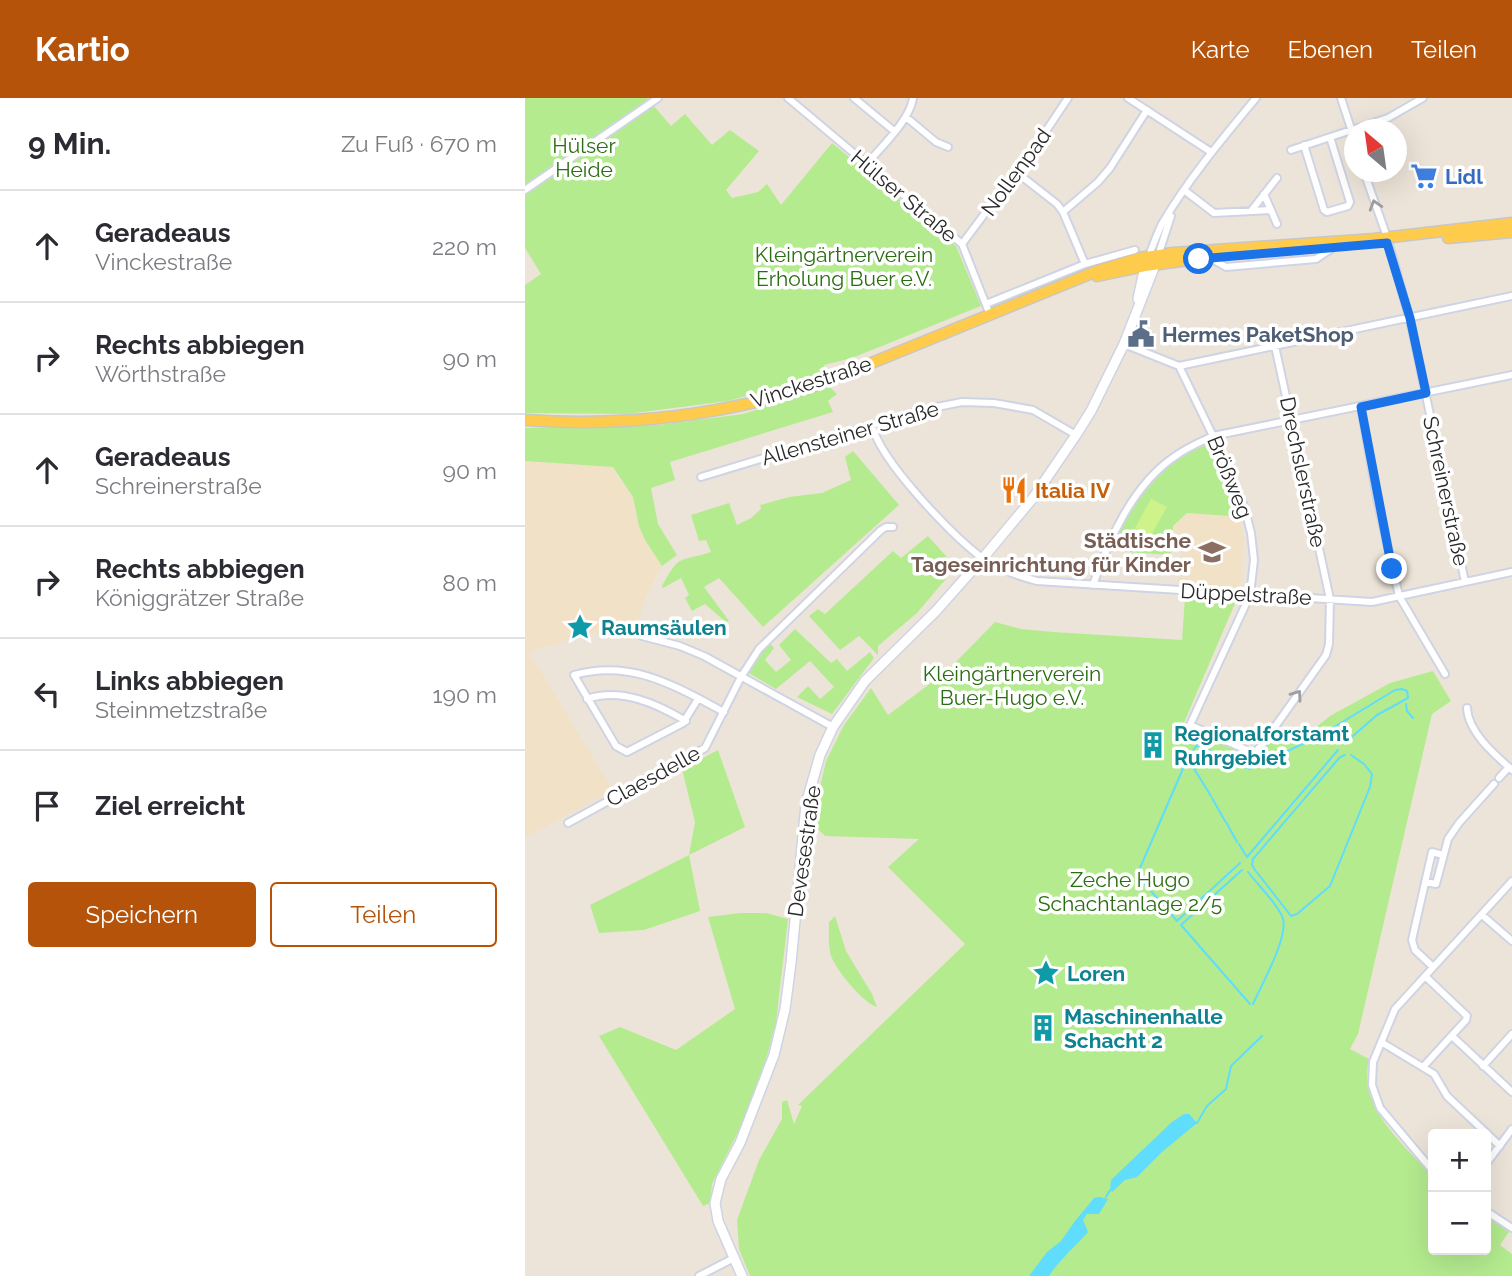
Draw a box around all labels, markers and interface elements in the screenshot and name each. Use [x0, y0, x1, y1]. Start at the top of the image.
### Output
text: Kartio [35, 30, 130, 69]
text: Karte [1191, 35, 1250, 64]
text: Ebenen [1288, 35, 1373, 64]
text: Teilen [1411, 35, 1477, 64]
north arrow [1344, 119, 1407, 182]
street label: Nollenpad [976, 123, 1056, 221]
text: 9 Min. [28, 126, 111, 161]
text: Zu Fuß · 670 m [341, 130, 497, 157]
park label: Hülser Heide [552, 133, 616, 182]
street label: Hülser Straße [846, 144, 962, 248]
supermarket icon: Lidl [1409, 161, 1439, 191]
place label: Lidl [1445, 164, 1483, 189]
one-way arrow [1368, 199, 1383, 211]
text: Geradeaus [95, 218, 231, 248]
icon: ahead [28, 227, 66, 265]
text: 220 m [432, 233, 497, 260]
park label: Kleingärtnerverein Erholung Buer e.V. [755, 242, 933, 291]
route start [1183, 243, 1214, 274]
text: Vinckestraße [95, 248, 232, 275]
public building icon: Hermes PaketShop [1126, 319, 1156, 349]
place label: Hermes PaketShop [1162, 322, 1354, 347]
text: Rechts abbiegen [95, 330, 305, 360]
icon: right [28, 339, 66, 377]
text: 90 m [442, 345, 497, 372]
street label: Vinckestraße [748, 351, 874, 413]
text: Wörthstraße [95, 360, 226, 387]
street label: Drechslerstraße [1275, 394, 1331, 550]
street label: Allensteiner Straße [759, 396, 941, 470]
street label: Schreinerstraße [1418, 414, 1474, 568]
street label: Brößweg [1202, 432, 1258, 522]
text: Geradeaus [95, 442, 231, 472]
icon: ahead [28, 451, 66, 489]
text: 90 m [442, 457, 497, 484]
text: Schreinerstraße [95, 472, 262, 499]
restaurant icon: Italia IV [999, 475, 1029, 505]
place label: Italia IV [1035, 478, 1111, 503]
place label: Städtische Tageseinrichtung für Kinder [911, 528, 1191, 577]
school or university icon: Städtische Tageseinrichtung für Kinder [1197, 537, 1227, 567]
route end [1376, 553, 1407, 584]
text: Rechts abbiegen [95, 554, 305, 584]
icon: right [28, 563, 66, 601]
text: 80 m [442, 569, 497, 596]
street label: Düppelstraße [1180, 578, 1312, 610]
text: Königgrätzer Straße [95, 584, 304, 611]
place icon: Raumsäulen [565, 612, 595, 642]
place label: Raumsäulen [601, 615, 727, 640]
park label: Kleingärtnerverein Buer-Hugo e.V. [923, 661, 1101, 710]
text: Links abbiegen [95, 666, 284, 696]
icon: left [28, 675, 66, 713]
text: 190 m [433, 681, 497, 708]
one-way arrow [1289, 690, 1302, 703]
text: Steinmetzstraße [95, 696, 267, 723]
place label: Regionalforstamt Ruhrgebiet [1174, 721, 1349, 770]
building icon: Regionalforstamt Ruhrgebiet [1138, 730, 1168, 760]
street label: Claesdelle [602, 740, 704, 812]
street label: Devesestraße [782, 784, 826, 918]
icon: arrive [28, 787, 66, 825]
text: Ziel erreicht [95, 791, 245, 821]
park label: Zeche Hugo Schachtanlage 2/5 [1038, 867, 1222, 916]
button: Speichern [28, 882, 256, 947]
button: Teilen [270, 882, 497, 947]
place icon: Loren [1031, 958, 1061, 988]
place label: Loren [1067, 961, 1125, 986]
place label: Maschinenhalle Schacht 2 [1064, 1004, 1223, 1053]
building icon: Maschinenhalle Schacht 2 [1028, 1013, 1058, 1043]
map controls [1428, 1129, 1491, 1255]
button: + [1428, 1129, 1491, 1192]
button: − [1428, 1192, 1491, 1255]

